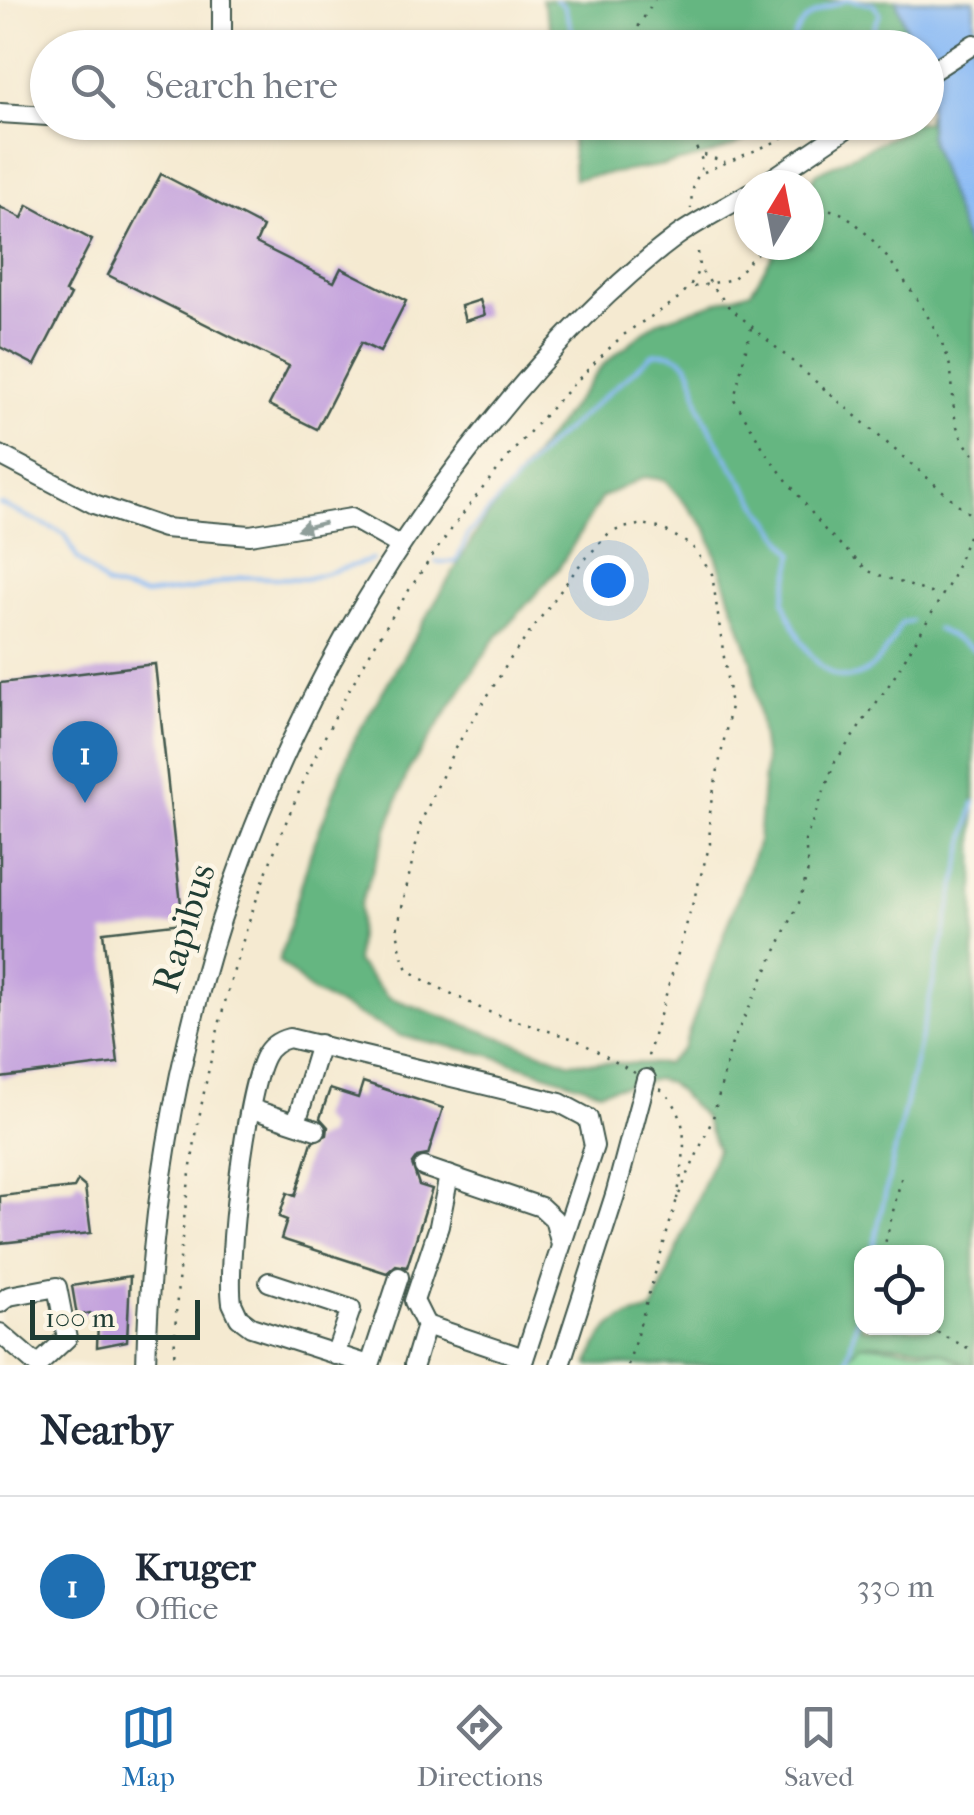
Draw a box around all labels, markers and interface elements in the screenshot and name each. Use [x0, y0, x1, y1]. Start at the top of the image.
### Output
search box [30, 30, 944, 140]
icon: search [65, 58, 120, 113]
text: Search here [145, 63, 338, 108]
north arrow [734, 170, 824, 260]
one-way arrow [295, 519, 326, 534]
your location [583, 555, 634, 606]
pin: 1 [52, 720, 118, 803]
street label: Rapibus [143, 858, 225, 998]
map controls [854, 1245, 944, 1335]
button: locate [854, 1245, 944, 1335]
scale bar [30, 1295, 200, 1340]
text: 100 m [45, 1301, 115, 1334]
text: Nearby [40, 1406, 172, 1455]
text: Kruger [135, 1545, 256, 1590]
text: 1 [67, 1568, 78, 1605]
text: 330 m [857, 1568, 934, 1605]
text: Office [135, 1590, 218, 1627]
tab: Map [121, 1700, 176, 1793]
tab: Directions [417, 1700, 543, 1793]
tab: Saved [784, 1700, 853, 1793]

